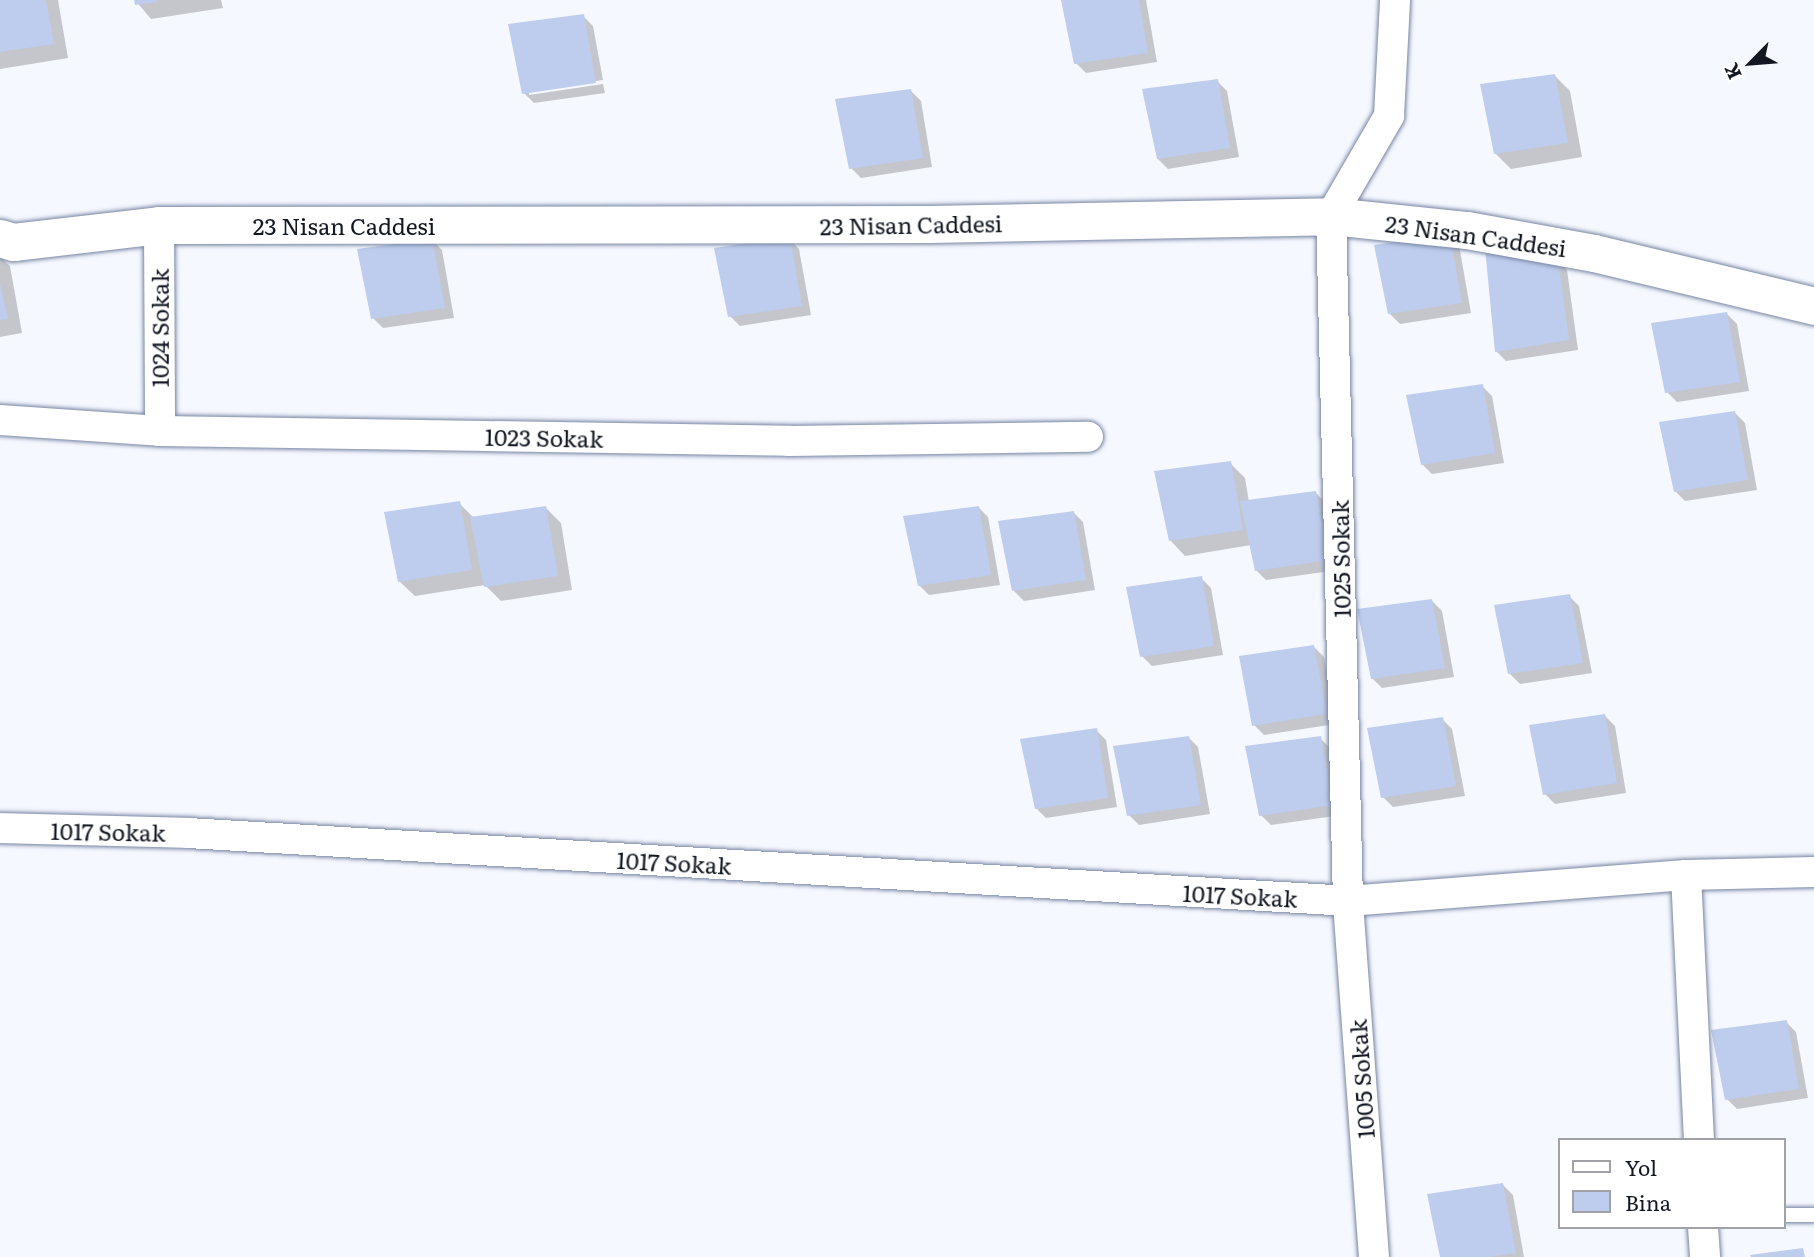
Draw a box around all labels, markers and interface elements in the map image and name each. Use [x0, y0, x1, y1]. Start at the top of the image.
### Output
north arrow [1716, 28, 1786, 98]
text: K [1716, 59, 1748, 85]
street label: 23 Nisan Caddesi [819, 209, 1003, 239]
street label: 23 Nisan Caddesi [1384, 209, 1568, 261]
street label: 23 Nisan Caddesi [253, 211, 435, 239]
street label: 1024 Sokak [145, 269, 173, 387]
street label: 1023 Sokak [485, 422, 603, 452]
street label: 1025 Sokak [1325, 500, 1355, 618]
street label: 1017 Sokak [50, 816, 166, 846]
street label: 1017 Sokak [616, 845, 732, 879]
street label: 1017 Sokak [1182, 878, 1298, 912]
street label: 1005 Sokak [1343, 1018, 1379, 1140]
legend [1559, 1138, 1786, 1229]
text: Yol [1625, 1151, 1657, 1182]
text: Bina [1625, 1186, 1671, 1217]

